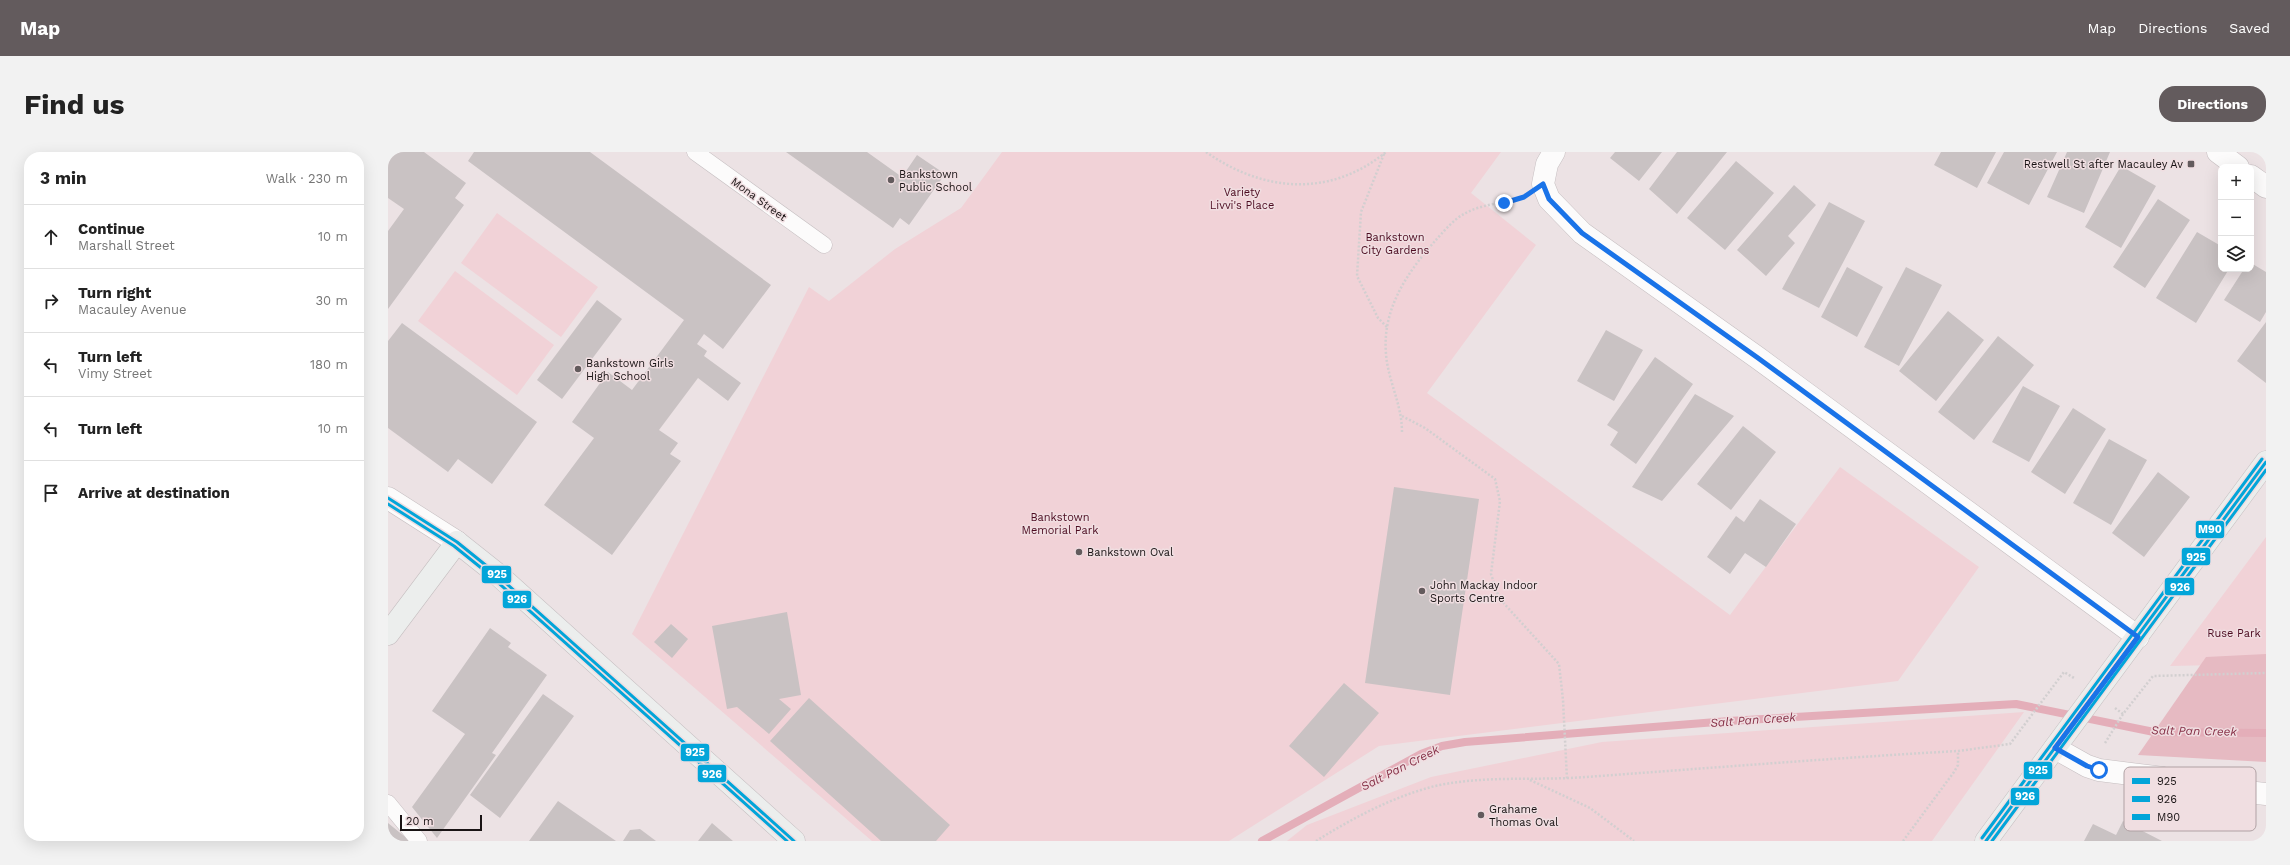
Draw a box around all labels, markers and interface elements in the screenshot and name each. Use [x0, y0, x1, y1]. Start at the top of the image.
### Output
text: Map [20, 17, 60, 40]
text: Map [2088, 20, 2116, 36]
text: Directions [2138, 20, 2207, 36]
text: Saved [2229, 20, 2270, 36]
button: Directions [2159, 86, 2266, 122]
text: Find us [24, 88, 124, 121]
place label: Restwell St after Macauley Av [2024, 158, 2183, 171]
marker: Restwell St after Macauley Av [2186, 159, 2196, 169]
map controls [2218, 164, 2254, 272]
button: + [2218, 164, 2254, 200]
text: 3 min [40, 168, 86, 188]
place label: Bankstown Public School [899, 168, 973, 194]
text: Walk · 230 m [266, 171, 348, 186]
street label: Mona Street [728, 175, 789, 224]
marker: Bankstown Public School [886, 175, 896, 185]
park label: Variety Livvi's Place [1210, 186, 1274, 212]
route end [1495, 194, 1513, 212]
button: − [2218, 200, 2254, 236]
text: Continue [78, 220, 145, 238]
icon: ahead [40, 226, 62, 248]
text: 10 m [318, 229, 348, 244]
park label: Bankstown City Gardens [1361, 231, 1429, 257]
button: layers [2218, 236, 2254, 272]
text: Marshall Street [78, 238, 175, 253]
text: Turn right [78, 284, 151, 302]
icon: right [40, 290, 62, 312]
text: 30 m [316, 293, 348, 308]
text: Macauley Avenue [78, 302, 187, 317]
text: Turn left [78, 348, 142, 366]
icon: left [40, 354, 62, 376]
text: 180 m [310, 357, 348, 372]
place label: Bankstown Girls High School [586, 357, 674, 383]
marker: Bankstown Girls High School [573, 364, 583, 374]
text: Vimy Street [78, 366, 152, 381]
icon: left [40, 418, 62, 440]
text: Turn left [78, 420, 142, 438]
text: 10 m [318, 421, 348, 436]
icon: arrive [40, 482, 62, 504]
text: Arrive at destination [78, 484, 230, 502]
park label: Bankstown Memorial Park [1022, 511, 1098, 537]
line badge: M90 [2195, 520, 2225, 539]
text: M90 [2198, 523, 2222, 536]
place label: Bankstown Oval [1087, 546, 1174, 559]
marker: Bankstown Oval [1074, 547, 1084, 557]
line badge: 925 [2181, 547, 2211, 566]
text: 925 [2186, 551, 2206, 564]
line badge: 925 [481, 565, 512, 584]
text: 925 [487, 568, 507, 581]
line badge: 926 [2164, 577, 2195, 596]
place label: John Mackay Indoor Sports Centre [1430, 579, 1538, 605]
text: 926 [2170, 581, 2190, 594]
marker: John Mackay Indoor Sports Centre [1417, 586, 1427, 596]
line badge: 926 [502, 590, 532, 609]
text: 926 [507, 593, 527, 606]
park label: Ruse Park [2207, 627, 2261, 640]
water label: Salt Pan Creek [1710, 710, 1797, 730]
water label: Salt Pan Creek [2151, 723, 2238, 739]
water label: Salt Pan Creek [1359, 742, 1442, 794]
line badge: 925 [680, 743, 710, 762]
text: 925 [685, 746, 705, 759]
line badge: 925 [2023, 761, 2053, 780]
route start [2090, 761, 2108, 779]
line badge: 926 [697, 764, 727, 783]
text: 925 [2028, 764, 2048, 777]
legend [2124, 767, 2256, 831]
text: 926 [702, 768, 722, 781]
text: 925 [2157, 775, 2177, 788]
line badge: 926 [2010, 787, 2040, 806]
text: 926 [2015, 790, 2035, 803]
text: 926 [2157, 793, 2177, 806]
place label: Grahame Thomas Oval [1489, 803, 1559, 829]
marker: Grahame Thomas Oval [1476, 810, 1486, 820]
text: M90 [2157, 811, 2180, 824]
scale bar [400, 813, 482, 832]
text: 20 m [406, 815, 434, 828]

